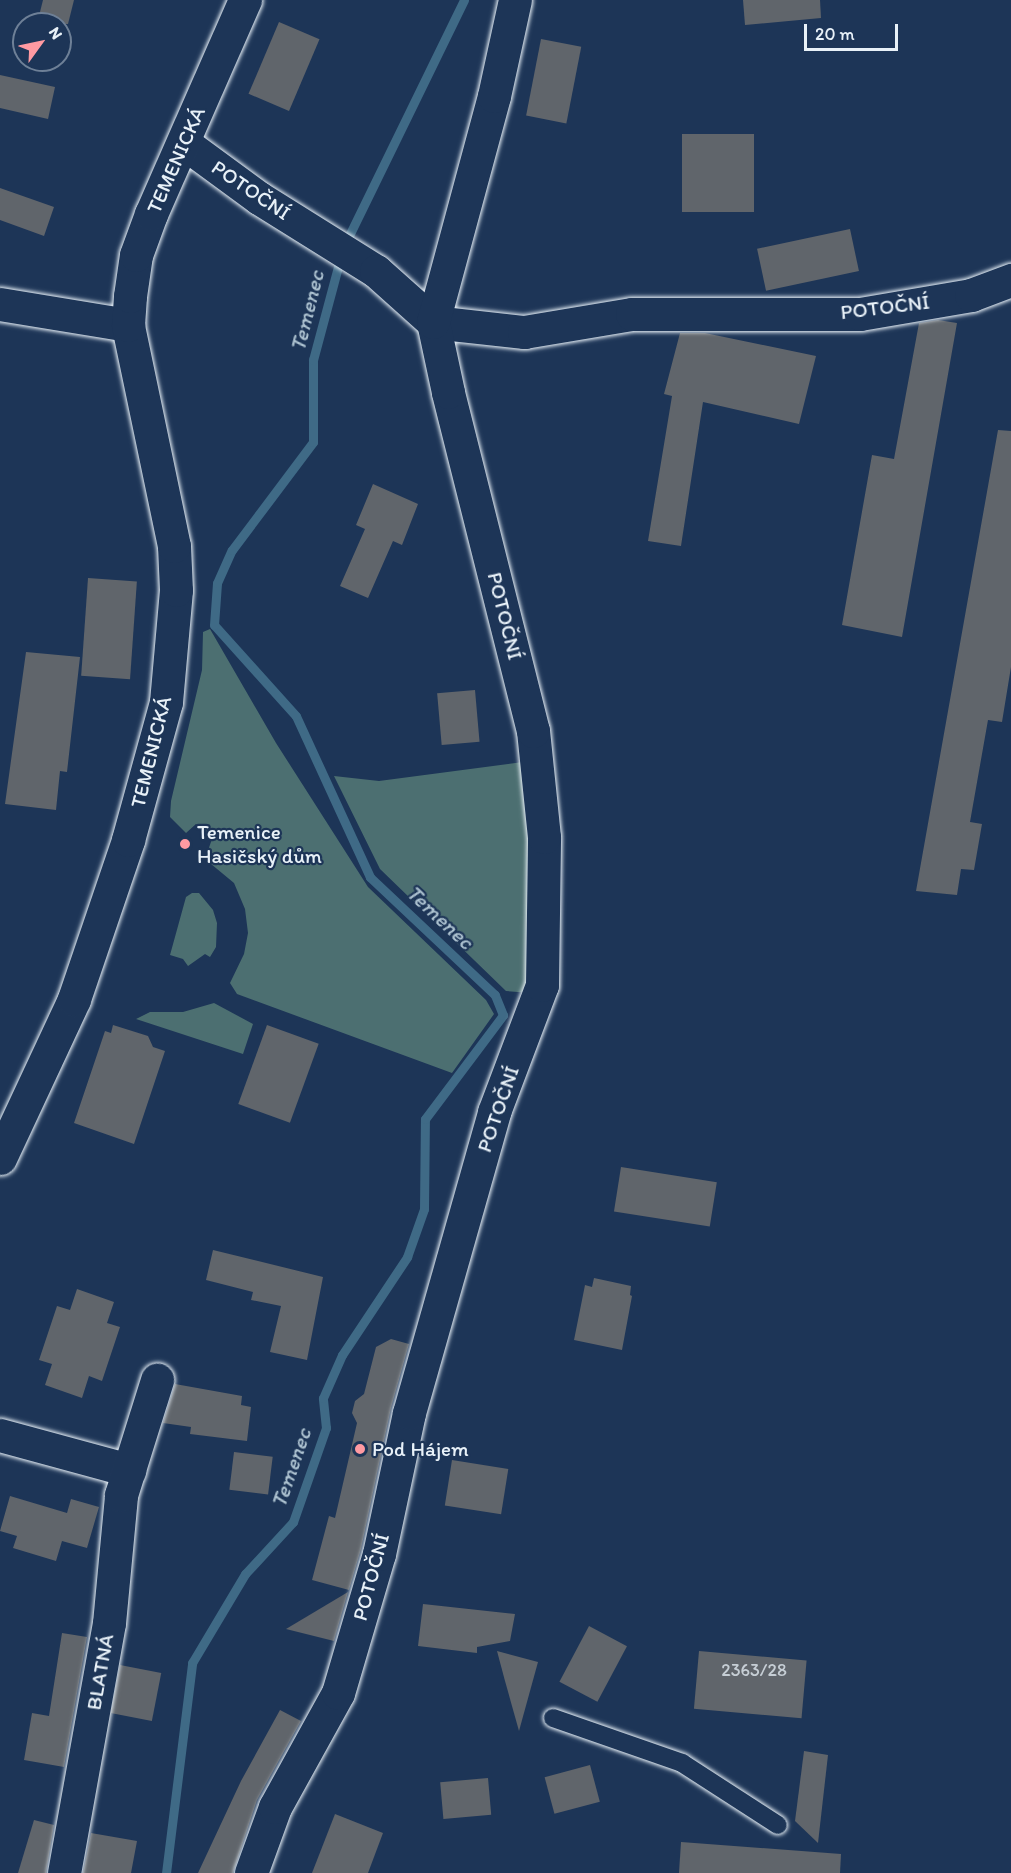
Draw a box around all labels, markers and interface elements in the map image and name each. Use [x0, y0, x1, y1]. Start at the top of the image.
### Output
north arrow [12, 12, 72, 72]
scale bar [807, 12, 902, 50]
text: N [45, 23, 67, 43]
text: 20 m [815, 23, 855, 45]
street label: TEMENICKÁ [141, 103, 211, 217]
street label: POTOČNÍ [207, 154, 295, 226]
water label: Temenec [284, 268, 330, 354]
street label: POTOČNÍ [839, 289, 931, 325]
street label: POTOČNÍ [482, 569, 528, 663]
street label: TEMENICKÁ [125, 694, 177, 810]
place label: Temenice Hasičský dům [197, 819, 322, 869]
marker: Temenice Hasičský dům [178, 837, 192, 851]
water label: Temenec [401, 879, 479, 955]
street label: POTOČNÍ [471, 1063, 525, 1155]
water label: Temenec [265, 1425, 317, 1511]
place label: Pod Hájem [372, 1436, 468, 1462]
marker: Pod Hájem [353, 1442, 367, 1456]
street label: POTOČNÍ [347, 1530, 395, 1624]
street label: BLATNÁ [81, 1632, 119, 1712]
house number: 2363/28 [721, 1659, 787, 1681]

